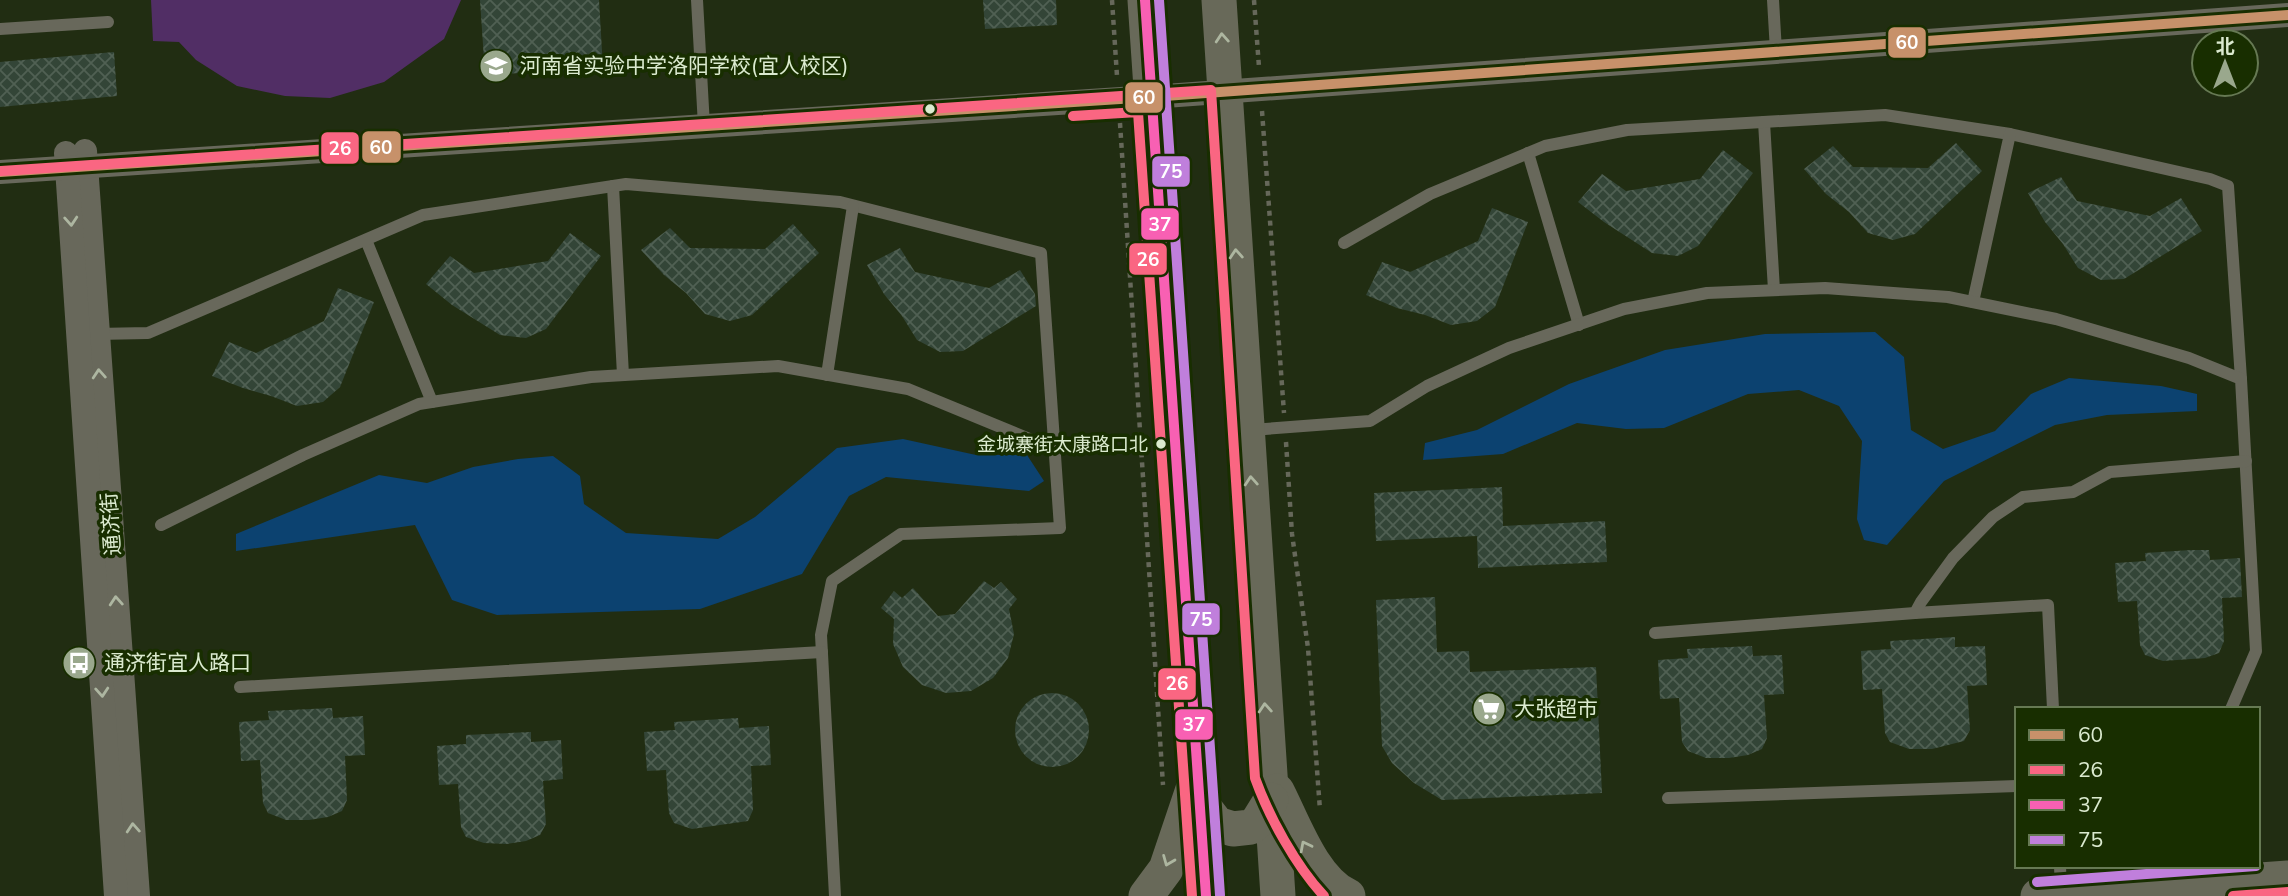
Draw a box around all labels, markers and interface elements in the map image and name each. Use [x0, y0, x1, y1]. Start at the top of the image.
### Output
line badge: 60 [1887, 26, 1927, 59]
north arrow [2190, 28, 2260, 98]
text: 60 [1896, 30, 1918, 54]
one-way arrow [1214, 32, 1229, 43]
text: 北 [2215, 34, 2235, 58]
school or university icon: 河南省实验中学洛阳学校(宜人校区) [477, 47, 515, 85]
place label: 河南省实验中学洛阳学校(宜人校区) [520, 52, 848, 78]
line badge: 60 [1124, 81, 1164, 114]
text: 60 [1133, 85, 1155, 109]
unlabelled marker [923, 102, 937, 116]
line badge: 60 [361, 130, 402, 164]
line badge: 26 [320, 131, 360, 165]
text: 60 [370, 135, 392, 159]
text: 26 [329, 136, 351, 160]
line badge: 75 [1151, 155, 1191, 188]
text: 75 [1160, 159, 1182, 183]
line badge: 37 [1140, 207, 1180, 241]
text: 37 [1149, 212, 1171, 236]
one-way arrow [63, 215, 78, 226]
line badge: 26 [1128, 242, 1168, 276]
text: 26 [1137, 247, 1159, 271]
one-way arrow [1229, 248, 1244, 259]
one-way arrow [92, 368, 107, 379]
place label: 金城寨街太康路口北 [977, 432, 1148, 456]
marker: 金城寨街太康路口北 [1154, 437, 1168, 451]
one-way arrow [1243, 475, 1258, 486]
street label: 通济街 [95, 492, 125, 556]
one-way arrow [109, 595, 124, 606]
line badge: 75 [1181, 602, 1221, 636]
text: 75 [1190, 607, 1212, 631]
bus stop icon: 通济街宜人路口 [60, 644, 98, 682]
place label: 通济街宜人路口 [104, 649, 251, 675]
line badge: 26 [1157, 667, 1197, 701]
text: 26 [1166, 671, 1188, 695]
one-way arrow [95, 687, 110, 698]
supermarket icon: 大张超市 [1470, 690, 1508, 728]
place label: 大张超市 [1514, 695, 1598, 721]
one-way arrow [1258, 702, 1273, 713]
legend [2015, 707, 2260, 868]
line badge: 37 [1174, 708, 1214, 741]
text: 37 [1183, 712, 1205, 736]
text: 60 [2078, 721, 2103, 747]
text: 26 [2078, 756, 2103, 782]
text: 37 [2078, 791, 2103, 817]
one-way arrow [126, 822, 141, 833]
text: 75 [2078, 826, 2103, 852]
one-way arrow [1299, 841, 1313, 853]
one-way arrow [1162, 854, 1176, 866]

